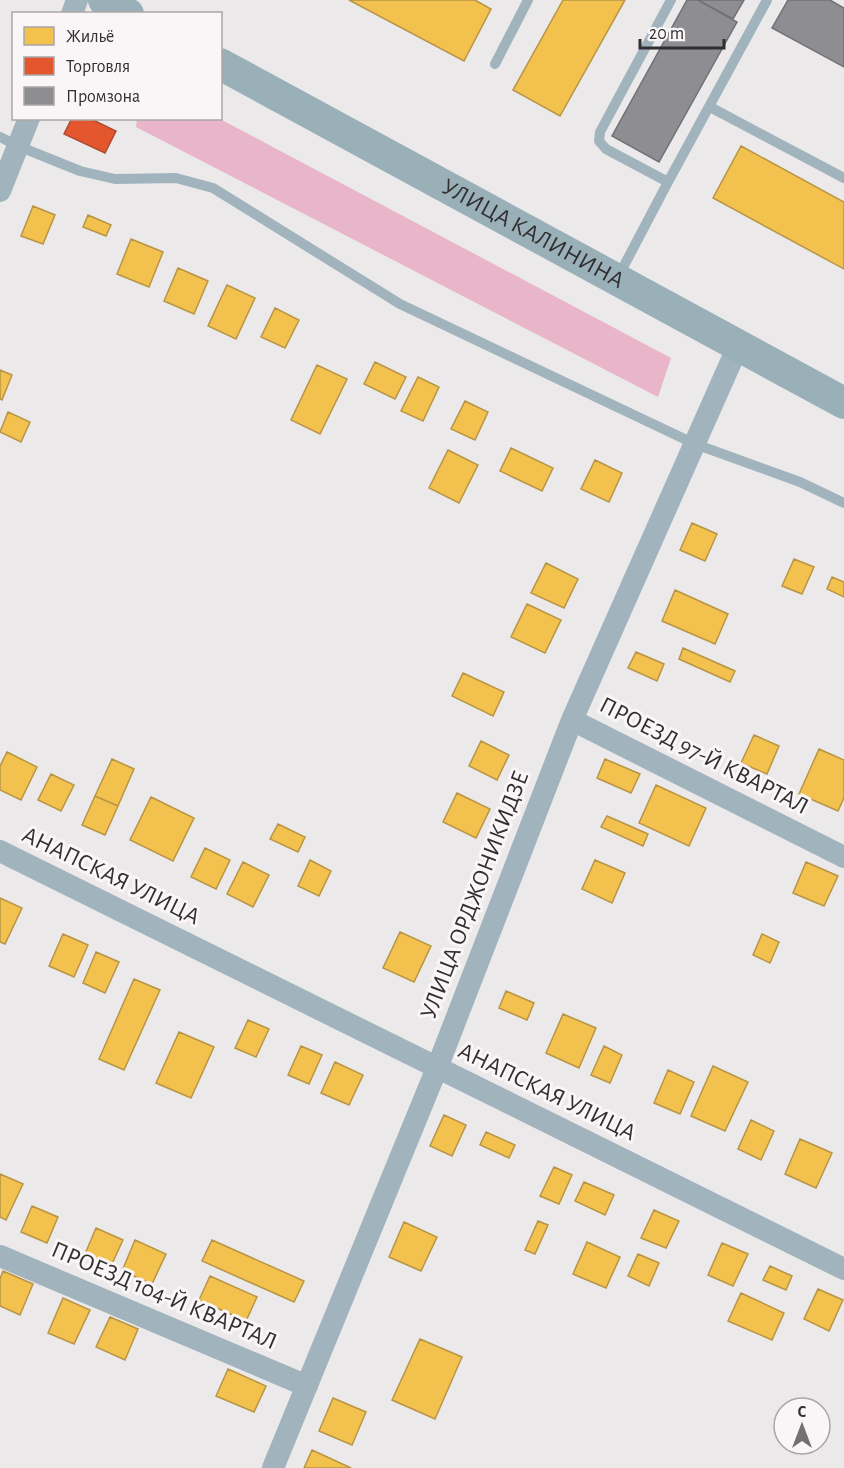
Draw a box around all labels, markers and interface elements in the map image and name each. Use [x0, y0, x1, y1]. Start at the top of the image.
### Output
legend [12, 12, 222, 120]
scale bar [640, 12, 724, 50]
text: 20 m [649, 25, 684, 43]
text: Жильё [66, 28, 114, 46]
text: Торговля [66, 58, 130, 76]
text: Промзона [66, 88, 140, 106]
street label: УЛИЦА КАЛИНИНА [438, 175, 628, 293]
street label: ПРОЕЗД 97-Й КВАРТАЛ [596, 693, 812, 819]
street label: УЛИЦА ОРДЖОНИКИДЗЕ [417, 768, 533, 1022]
street label: АНАПСКАЯ УЛИЦА [18, 823, 204, 929]
street label: АНАПСКАЯ УЛИЦА [454, 1039, 640, 1145]
street label: ПРОЕЗД 104-Й КВАРТАЛ [48, 1238, 280, 1354]
north arrow [772, 1396, 832, 1456]
text: С [798, 1404, 807, 1420]

